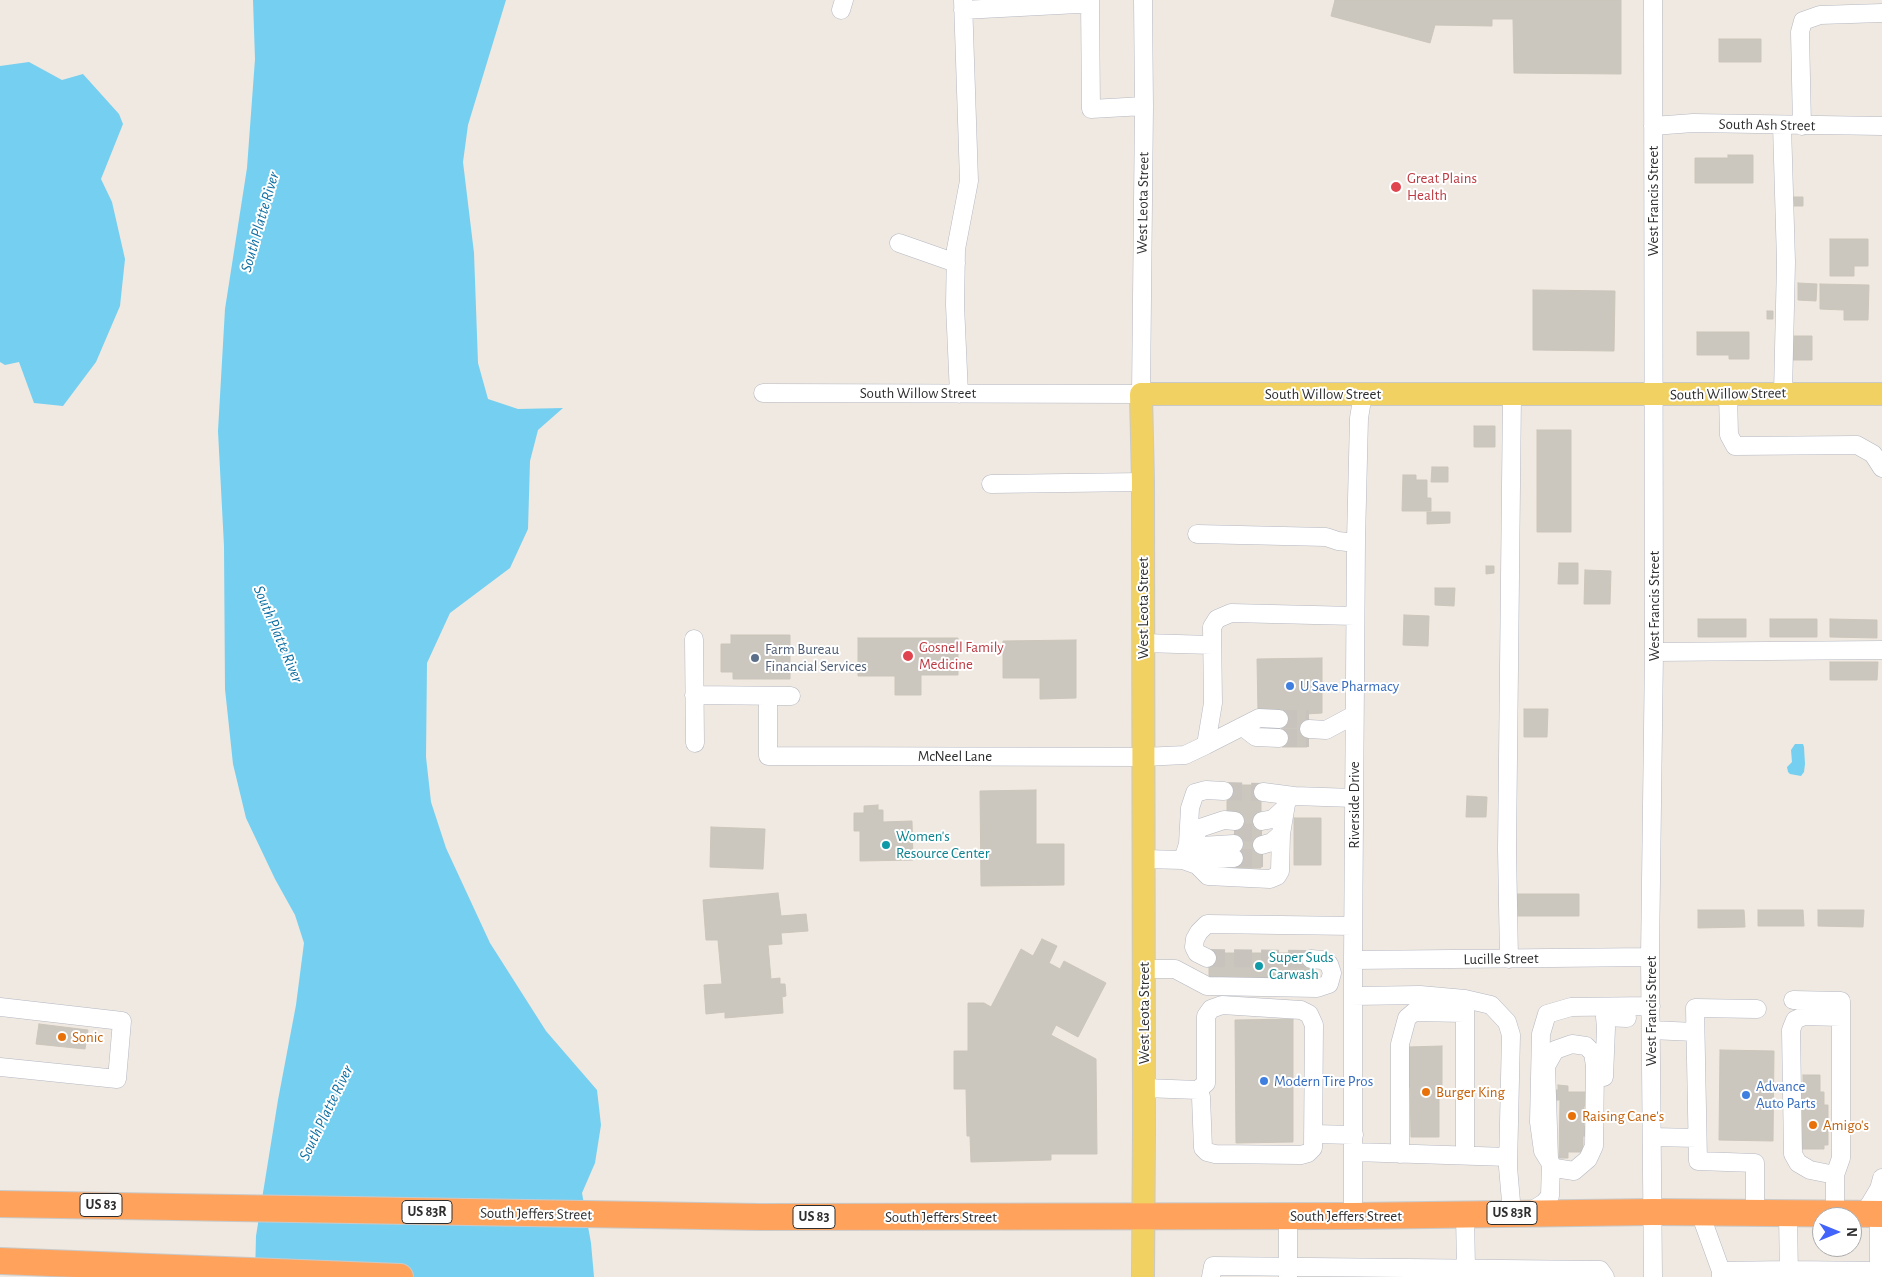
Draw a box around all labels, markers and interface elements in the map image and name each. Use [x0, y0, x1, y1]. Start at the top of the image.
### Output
street label: South Ash Street [1719, 115, 1815, 135]
street label: West Francis Street [1644, 146, 1662, 256]
street label: West Leota Street [1133, 152, 1153, 254]
place label: Great Plains Health [1407, 169, 1477, 204]
water label: South Platte River [237, 170, 283, 274]
marker: Great Plains Health [1389, 180, 1403, 194]
street label: South Willow Street [860, 384, 976, 402]
street label: South Willow Street [1670, 384, 1786, 404]
street label: South Willow Street [1265, 385, 1381, 403]
street label: West Francis Street [1645, 551, 1663, 661]
street label: West Leota Street [1134, 557, 1152, 659]
water label: South Platte River [249, 583, 307, 685]
place label: Gosnell Family Medicine [919, 638, 1004, 673]
place label: Farm Bureau Financial Services [765, 640, 867, 675]
marker: Gosnell Family Medicine [901, 649, 915, 663]
marker: Farm Bureau Financial Services [749, 652, 761, 664]
place label: U Save Pharmacy [1300, 677, 1399, 695]
marker: U Save Pharmacy [1284, 680, 1296, 692]
street label: McNeel Lane [918, 747, 992, 765]
street label: Riverside Drive [1345, 761, 1363, 849]
place label: Women's Resource Center [896, 827, 990, 862]
marker: Women's Resource Center [880, 839, 892, 851]
place label: Super Suds Carwash [1269, 948, 1334, 983]
street label: Lucille Street [1463, 949, 1539, 969]
street label: West Francis Street [1642, 956, 1660, 1066]
marker: Super Suds Carwash [1253, 960, 1265, 972]
street label: West Leota Street [1135, 962, 1153, 1064]
place label: Sonic [72, 1028, 103, 1046]
marker: Sonic [56, 1031, 68, 1043]
water label: South Platte River [295, 1062, 357, 1164]
place label: Modern Tire Pros [1274, 1072, 1373, 1090]
marker: Modern Tire Pros [1258, 1075, 1270, 1087]
place label: Advance Auto Parts [1756, 1077, 1816, 1112]
place label: Burger King [1436, 1083, 1505, 1101]
marker: Burger King [1420, 1086, 1432, 1098]
marker: Advance Auto Parts [1740, 1089, 1752, 1101]
place label: Raising Cane's [1582, 1107, 1664, 1125]
marker: Raising Cane's [1566, 1110, 1578, 1122]
place label: Amigo's [1823, 1116, 1869, 1134]
marker: Amigo's [1807, 1119, 1819, 1131]
road number: US 83 [80, 1194, 122, 1216]
road number: US 83R [402, 1200, 452, 1224]
road number: US 83R [1487, 1202, 1537, 1224]
street label: South Jeffers Street [480, 1204, 592, 1224]
road number: US 83 [793, 1206, 835, 1228]
street label: South Jeffers Street [1290, 1207, 1402, 1225]
north arrow [1812, 1207, 1862, 1257]
street label: South Jeffers Street [885, 1208, 997, 1226]
text: N [1844, 1227, 1858, 1237]

